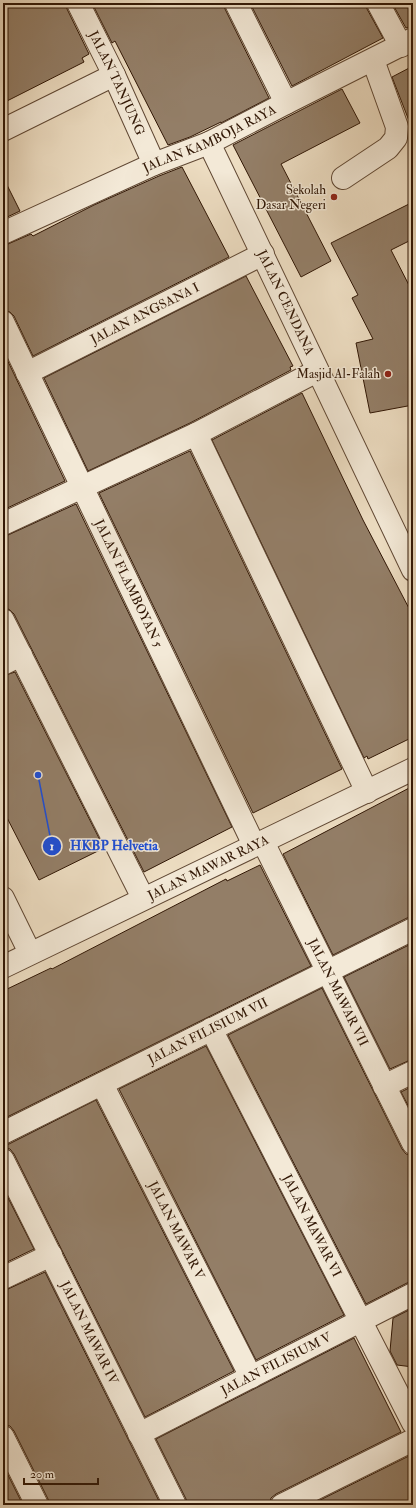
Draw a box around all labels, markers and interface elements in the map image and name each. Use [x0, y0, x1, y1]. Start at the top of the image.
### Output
street label: JALAN TANJUNG [85, 27, 148, 138]
street label: JALAN KAMBOJA RAYA [139, 101, 280, 176]
place label: Sekolah Dasar Negeri [256, 182, 327, 213]
marker: Sekolah Dasar Negeri [329, 192, 339, 202]
street label: JALAN CENDANA [253, 246, 318, 358]
street label: JALAN ANGSANA I [87, 279, 202, 348]
place label: Masjid Al-Falah [296, 366, 380, 382]
marker: Masjid Al-Falah [383, 369, 393, 379]
street label: JALAN FLAMBOYAN 5 [90, 516, 166, 650]
street label: JALAN MAWAR RAYA [144, 831, 272, 904]
callout: HKBP Helvetia [42, 833, 166, 859]
text: HKBP Helvetia [70, 837, 159, 854]
text: 1 [50, 839, 54, 854]
street label: JALAN MAWAR VII [304, 935, 372, 1049]
street label: JALAN FILISIUM VII [144, 994, 271, 1068]
street label: JALAN MAWAR VI [278, 1171, 345, 1280]
street label: JALAN MAWAR V [144, 1178, 208, 1283]
street label: JALAN MAWAR IV [56, 1278, 122, 1388]
street label: JALAN FILISIUM V [217, 1329, 335, 1399]
scale bar [24, 1460, 98, 1486]
text: 20 m [30, 1467, 55, 1482]

